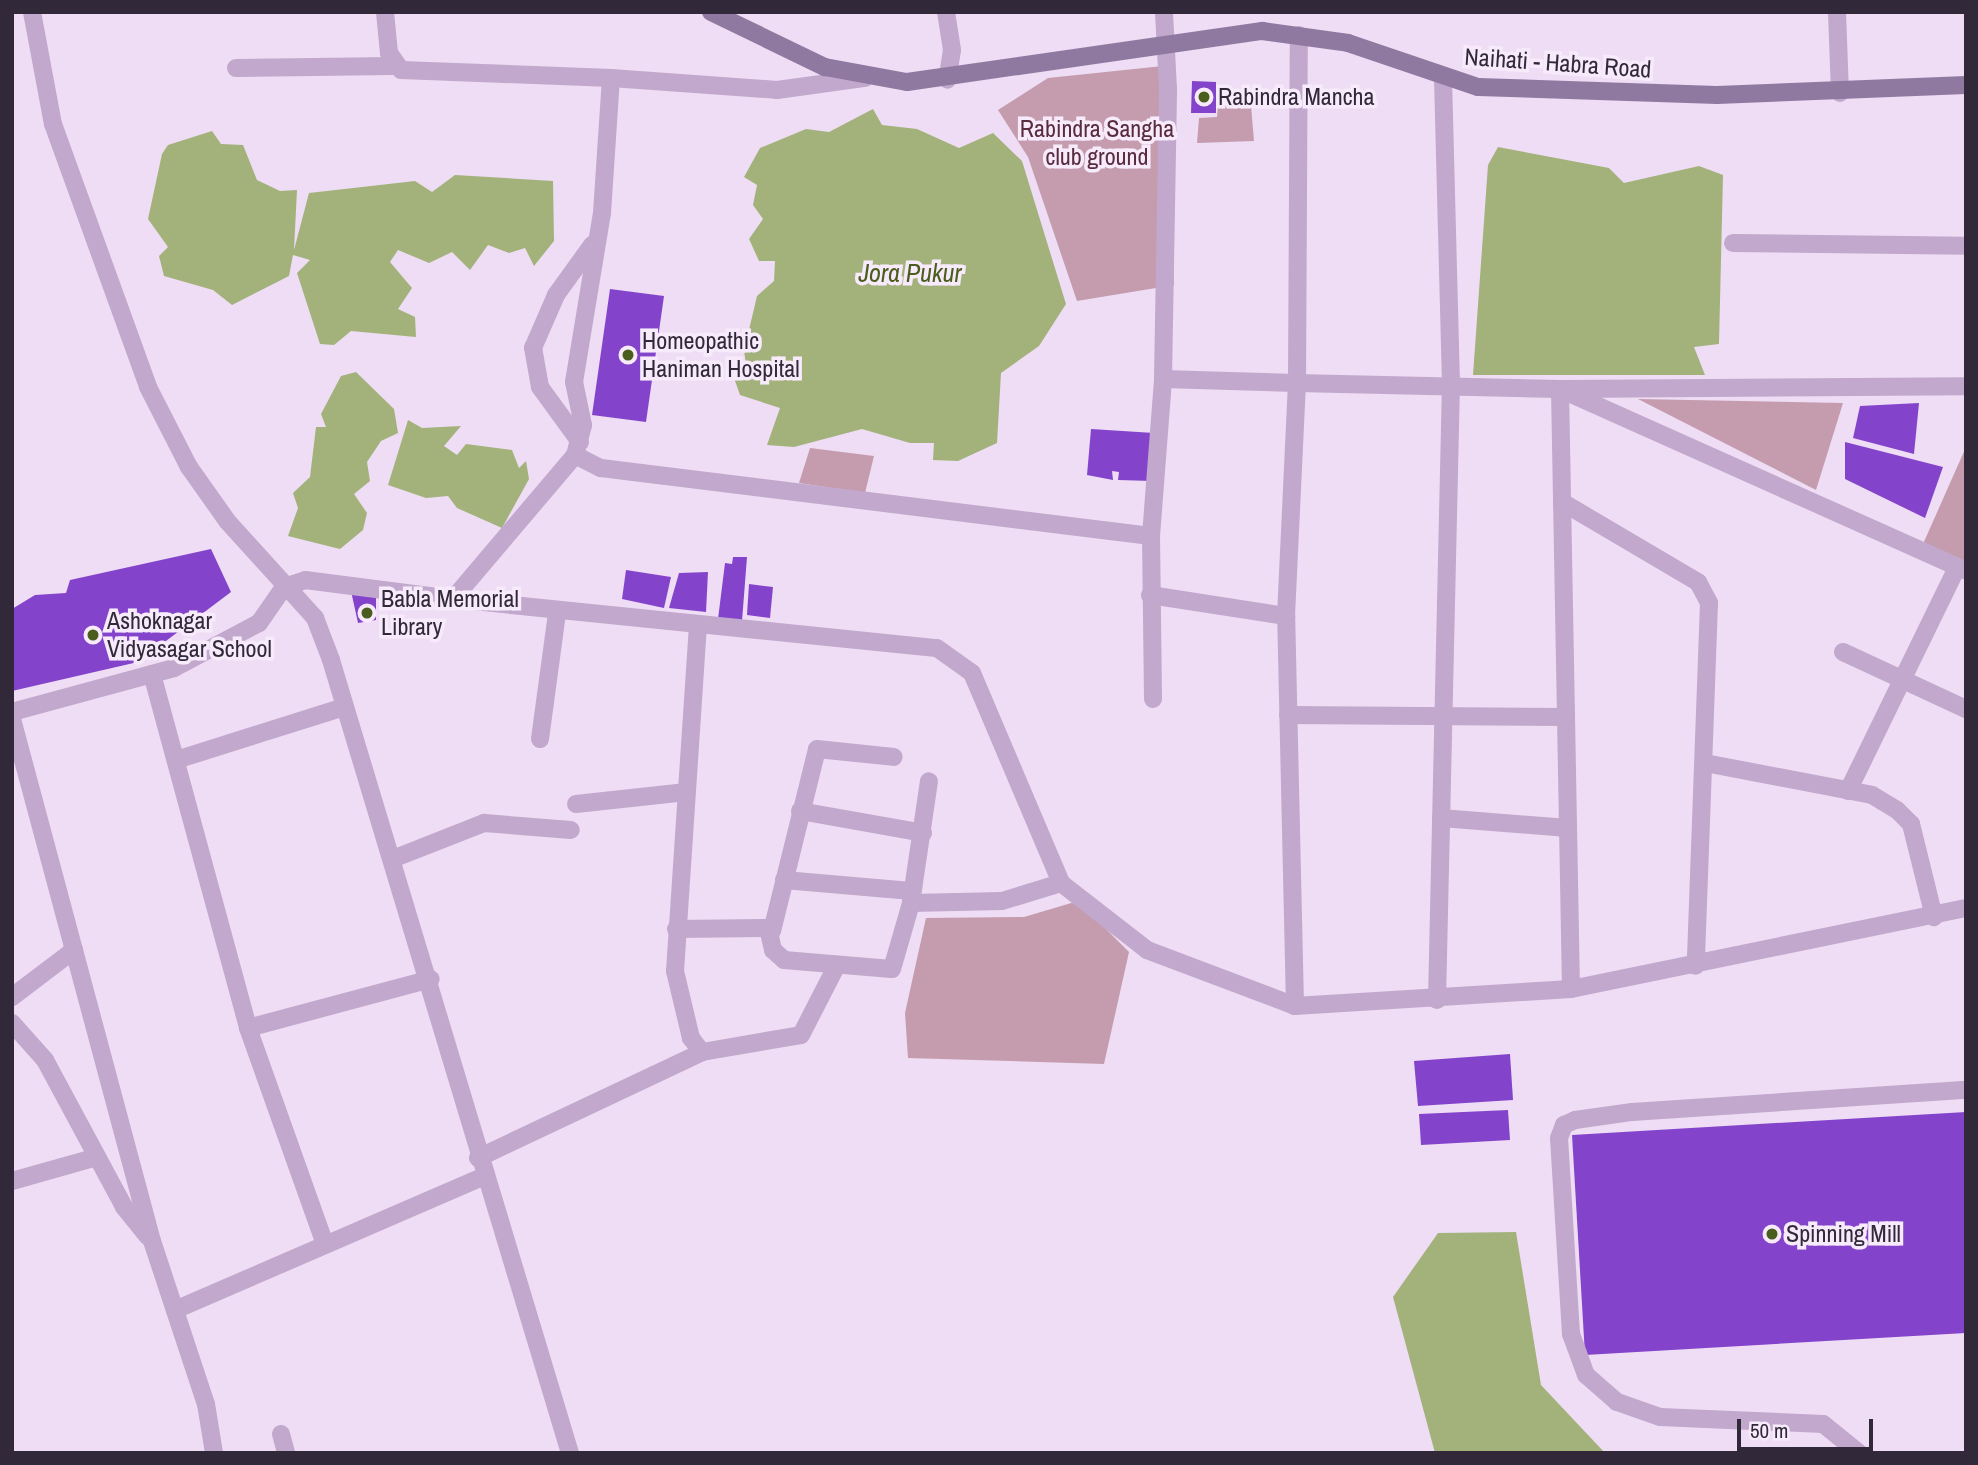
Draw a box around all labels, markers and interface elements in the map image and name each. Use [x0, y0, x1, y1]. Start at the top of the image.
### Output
street label: Naihati - Habra Road [1464, 42, 1652, 84]
place label: Rabindra Mancha [1218, 83, 1374, 111]
marker: Rabindra Mancha [1196, 89, 1212, 105]
park label: Rabindra Sangha club ground [1020, 115, 1174, 171]
water label: Jora Pukur [858, 257, 962, 289]
place label: Homeopathic Haniman Hospital [642, 327, 800, 383]
marker: Homeopathic Haniman Hospital [620, 347, 636, 363]
place label: Babla Memorial Library [381, 585, 519, 641]
marker: Babla Memorial Library [359, 605, 375, 621]
place label: Ashoknagar Vidyasagar School [107, 607, 272, 663]
marker: Ashoknagar Vidyasagar School [85, 627, 101, 643]
place label: Spinning Mill [1786, 1220, 1901, 1248]
marker: Spinning Mill [1764, 1226, 1780, 1242]
scale bar [1740, 1406, 1876, 1450]
text: 50 m [1750, 1416, 1788, 1445]

